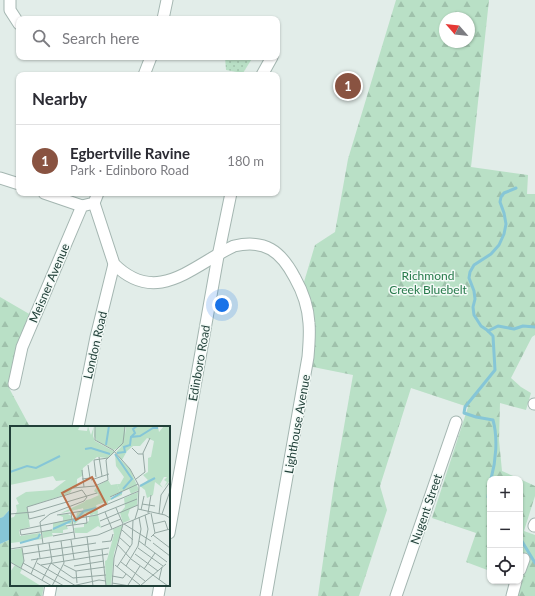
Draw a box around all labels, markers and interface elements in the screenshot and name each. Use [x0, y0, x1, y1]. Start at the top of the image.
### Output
north arrow [439, 12, 475, 48]
search box [16, 16, 280, 60]
icon: search [30, 27, 52, 49]
text: Search here [62, 29, 139, 47]
pin: 1 [335, 71, 361, 101]
text: Nearby [32, 88, 87, 109]
text: Egbertville Ravine [70, 144, 190, 162]
text: 1 [41, 153, 49, 169]
text: 180 m [227, 153, 264, 169]
text: Park · Edinboro Road [70, 162, 189, 178]
street label: Meisner Avenue [26, 241, 72, 325]
park label: Richmond Creek Bluebelt [389, 268, 468, 297]
your location [212, 295, 232, 315]
street label: London Road [80, 310, 110, 380]
street label: Edinboro Road [185, 324, 213, 402]
street label: Lighthouse Avenue [281, 373, 313, 475]
inset map [10, 426, 170, 586]
street label: Nugent Street [407, 471, 445, 546]
map controls [487, 476, 523, 584]
button: + [487, 476, 523, 512]
button: − [487, 512, 523, 548]
button: locate [487, 548, 523, 584]

